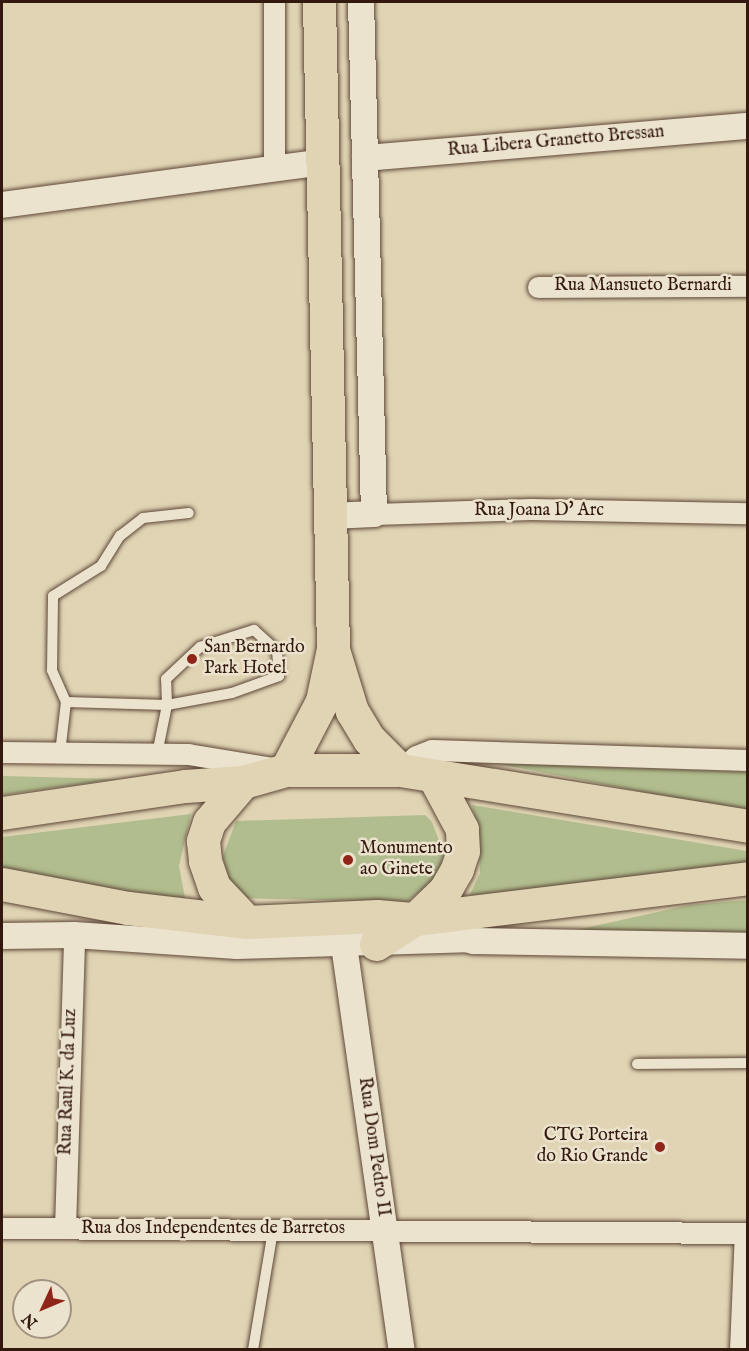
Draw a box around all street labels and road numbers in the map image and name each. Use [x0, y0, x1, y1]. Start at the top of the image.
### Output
street label: Rua Libera Granetto Bressan [447, 122, 665, 162]
street label: Rua Mansueto Bernardi [554, 275, 732, 297]
street label: Rua Joana D' Arc [474, 500, 604, 522]
street label: Rua Raul K. da Luz [56, 1008, 82, 1156]
street label: Rua Dom Pedro II [353, 1076, 393, 1218]
street label: Rua dos Independentes de Barretos [81, 1218, 345, 1240]

